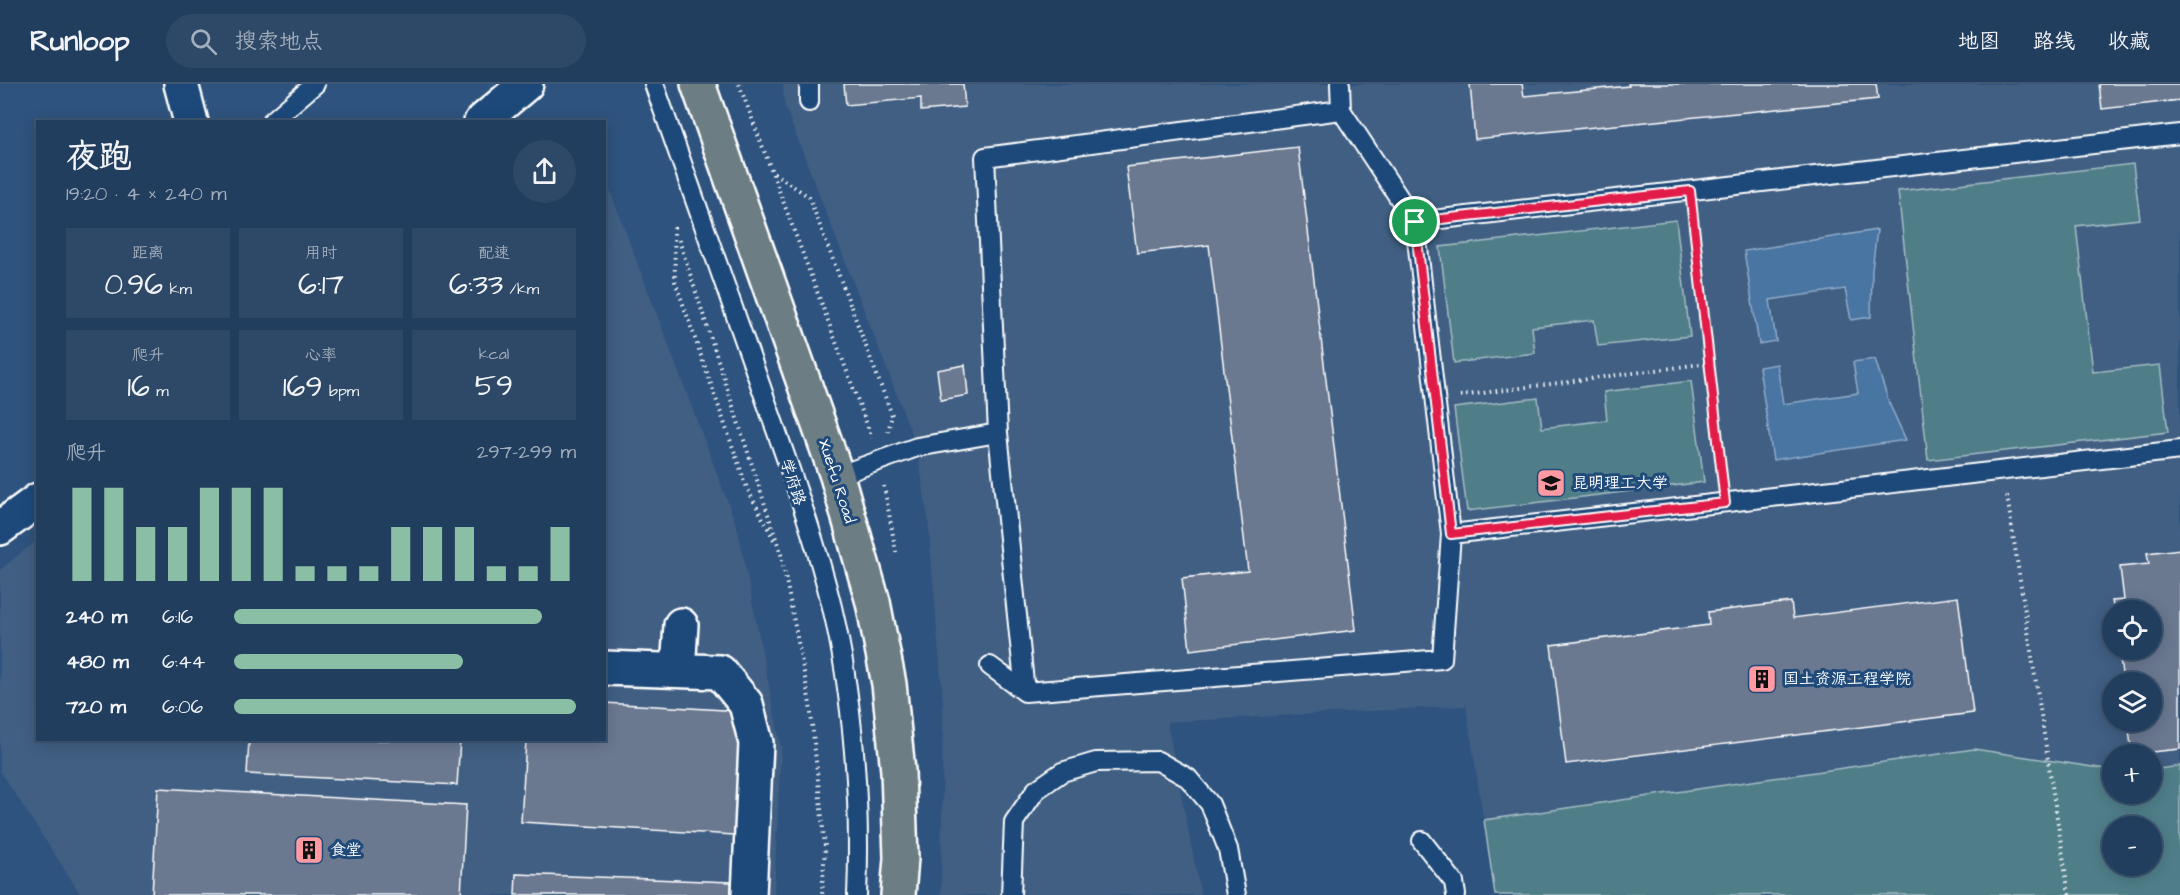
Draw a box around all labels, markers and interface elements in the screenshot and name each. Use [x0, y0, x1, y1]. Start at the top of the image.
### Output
search box [166, 14, 586, 68]
text: Runloop [30, 22, 130, 61]
icon: search [187, 25, 220, 58]
text: 搜索地点 [235, 26, 323, 57]
text: 地图 [1958, 27, 2000, 56]
text: 路线 [2033, 27, 2075, 56]
text: 收藏 [2108, 27, 2150, 56]
text: 夜跑 [66, 134, 132, 180]
button: share [513, 140, 576, 203]
text: 19:20 · 4 × 240 m [66, 180, 226, 208]
pin [1389, 196, 1440, 247]
icon: arrive [1398, 205, 1431, 238]
text: 距离 [132, 242, 164, 264]
text: 用时 [305, 242, 337, 264]
text: 配速 [478, 242, 510, 264]
text: 0.96 [104, 264, 163, 306]
text: 6:17 [298, 264, 344, 306]
text: 6:33 [449, 264, 503, 306]
text: km [163, 278, 192, 300]
text: /km [503, 278, 539, 300]
text: kcal [479, 343, 509, 365]
text: 爬升 [132, 344, 164, 366]
text: 心率 [305, 344, 337, 366]
text: 59 [475, 365, 513, 407]
text: 16 [127, 366, 150, 408]
text: 169 [283, 366, 322, 408]
text: m [150, 380, 169, 402]
text: bpm [322, 380, 359, 402]
street label: Xuefu Road [813, 436, 861, 526]
text: 297–299 m [477, 438, 576, 466]
text: 爬升 [66, 439, 106, 467]
street label: 学府路 [775, 456, 811, 508]
school or university icon: 昆明理工大学 [1535, 467, 1567, 499]
place label: 昆明理工大学 [1572, 472, 1668, 494]
map controls [2102, 600, 2162, 876]
button: locate [2102, 600, 2162, 660]
text: 240 m [66, 603, 127, 631]
text: 6:16 [162, 603, 193, 631]
text: 480 m [66, 648, 129, 676]
text: 6:44 [162, 648, 205, 676]
building icon: 国土资源工程学院 [1746, 663, 1778, 695]
place label: 国土资源工程学院 [1783, 668, 1911, 690]
button: layers [2102, 672, 2162, 732]
text: 720 m [66, 693, 126, 721]
text: 6:06 [162, 693, 203, 721]
button: + [2102, 744, 2162, 804]
button: − [2102, 816, 2162, 876]
building icon: 食堂 [293, 834, 325, 866]
place label: 食堂 [330, 839, 362, 861]

